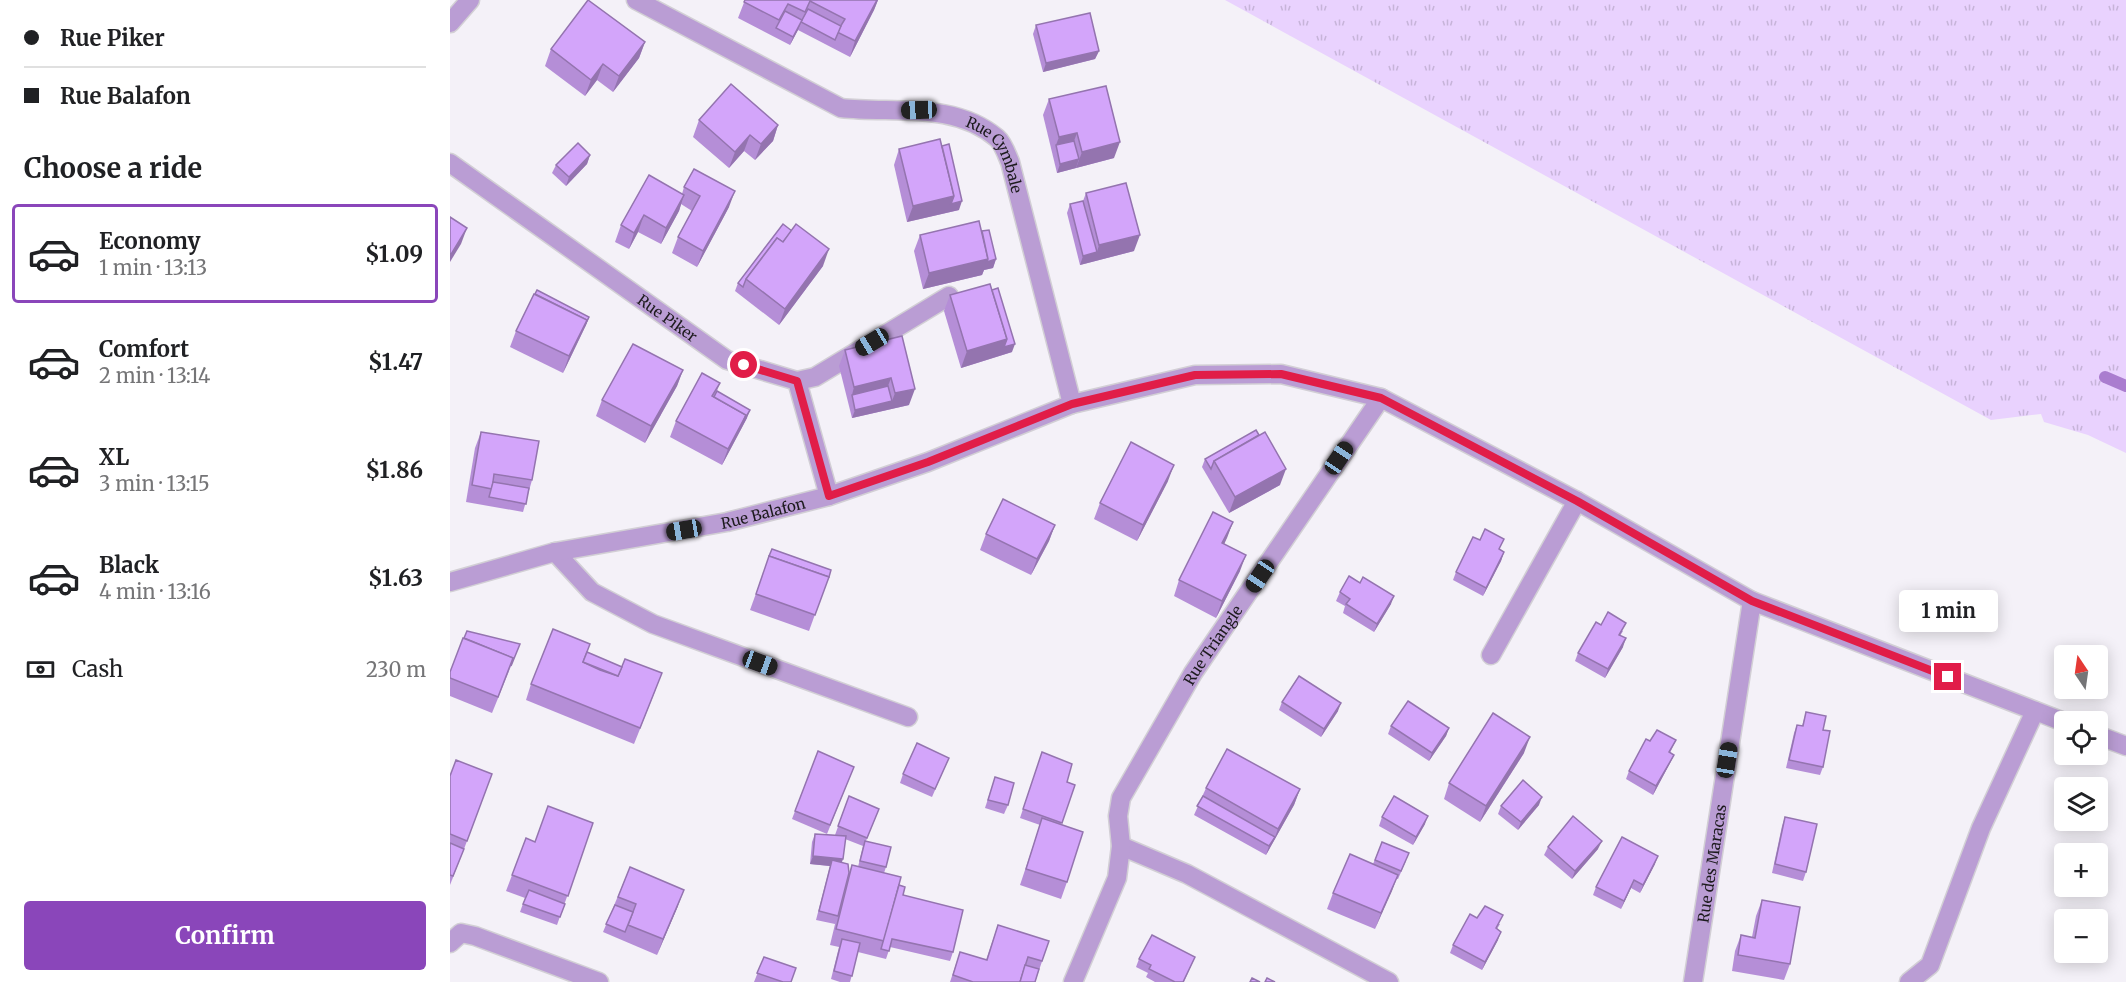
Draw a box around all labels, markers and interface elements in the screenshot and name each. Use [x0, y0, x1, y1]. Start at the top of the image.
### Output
text: Rue Piker [60, 24, 165, 52]
text: Rue Balafon [60, 82, 191, 110]
car [901, 100, 937, 120]
street label: Rue Cymbale [963, 112, 1027, 195]
text: Choose a ride [24, 151, 202, 185]
icon: car [27, 227, 81, 281]
text: Economy [99, 227, 200, 255]
text: $1.09 [365, 240, 423, 268]
text: 1 min · 13:13 [99, 255, 207, 280]
street label: Rue Piker [634, 290, 701, 346]
car [852, 325, 892, 359]
icon: car [27, 335, 81, 389]
text: Comfort [99, 335, 189, 363]
text: $1.47 [368, 348, 423, 376]
route start [730, 351, 757, 378]
text: 2 min · 13:14 [99, 363, 210, 388]
car [1321, 438, 1357, 478]
icon: car [27, 443, 81, 497]
text: XL [99, 443, 129, 471]
text: $1.86 [366, 456, 423, 484]
text: 3 min · 13:15 [99, 471, 210, 496]
street label: Rue Balafon [719, 493, 807, 532]
car [665, 518, 703, 542]
icon: car [27, 551, 81, 605]
text: Black [99, 551, 159, 579]
car [1242, 556, 1278, 596]
text: $1.63 [368, 564, 423, 592]
text: 4 min · 13:16 [99, 579, 211, 604]
callout: 1 min [1898, 590, 1997, 632]
text: 1 min [1921, 598, 1976, 623]
street label: Rue Triangle [1179, 601, 1246, 688]
north arrow [2054, 645, 2108, 699]
map controls [2054, 645, 2108, 963]
car [740, 648, 780, 678]
icon: cash [24, 653, 57, 686]
text: Cash [72, 655, 123, 683]
text: 230 m [366, 657, 426, 682]
route end [1934, 663, 1961, 690]
button: locate [2054, 711, 2108, 765]
car [1715, 741, 1739, 779]
button: layers [2054, 777, 2108, 831]
street label: Rue des Maracas [1693, 803, 1730, 924]
button: + [2054, 843, 2108, 897]
button: Confirm [24, 901, 426, 970]
button: − [2054, 909, 2108, 963]

